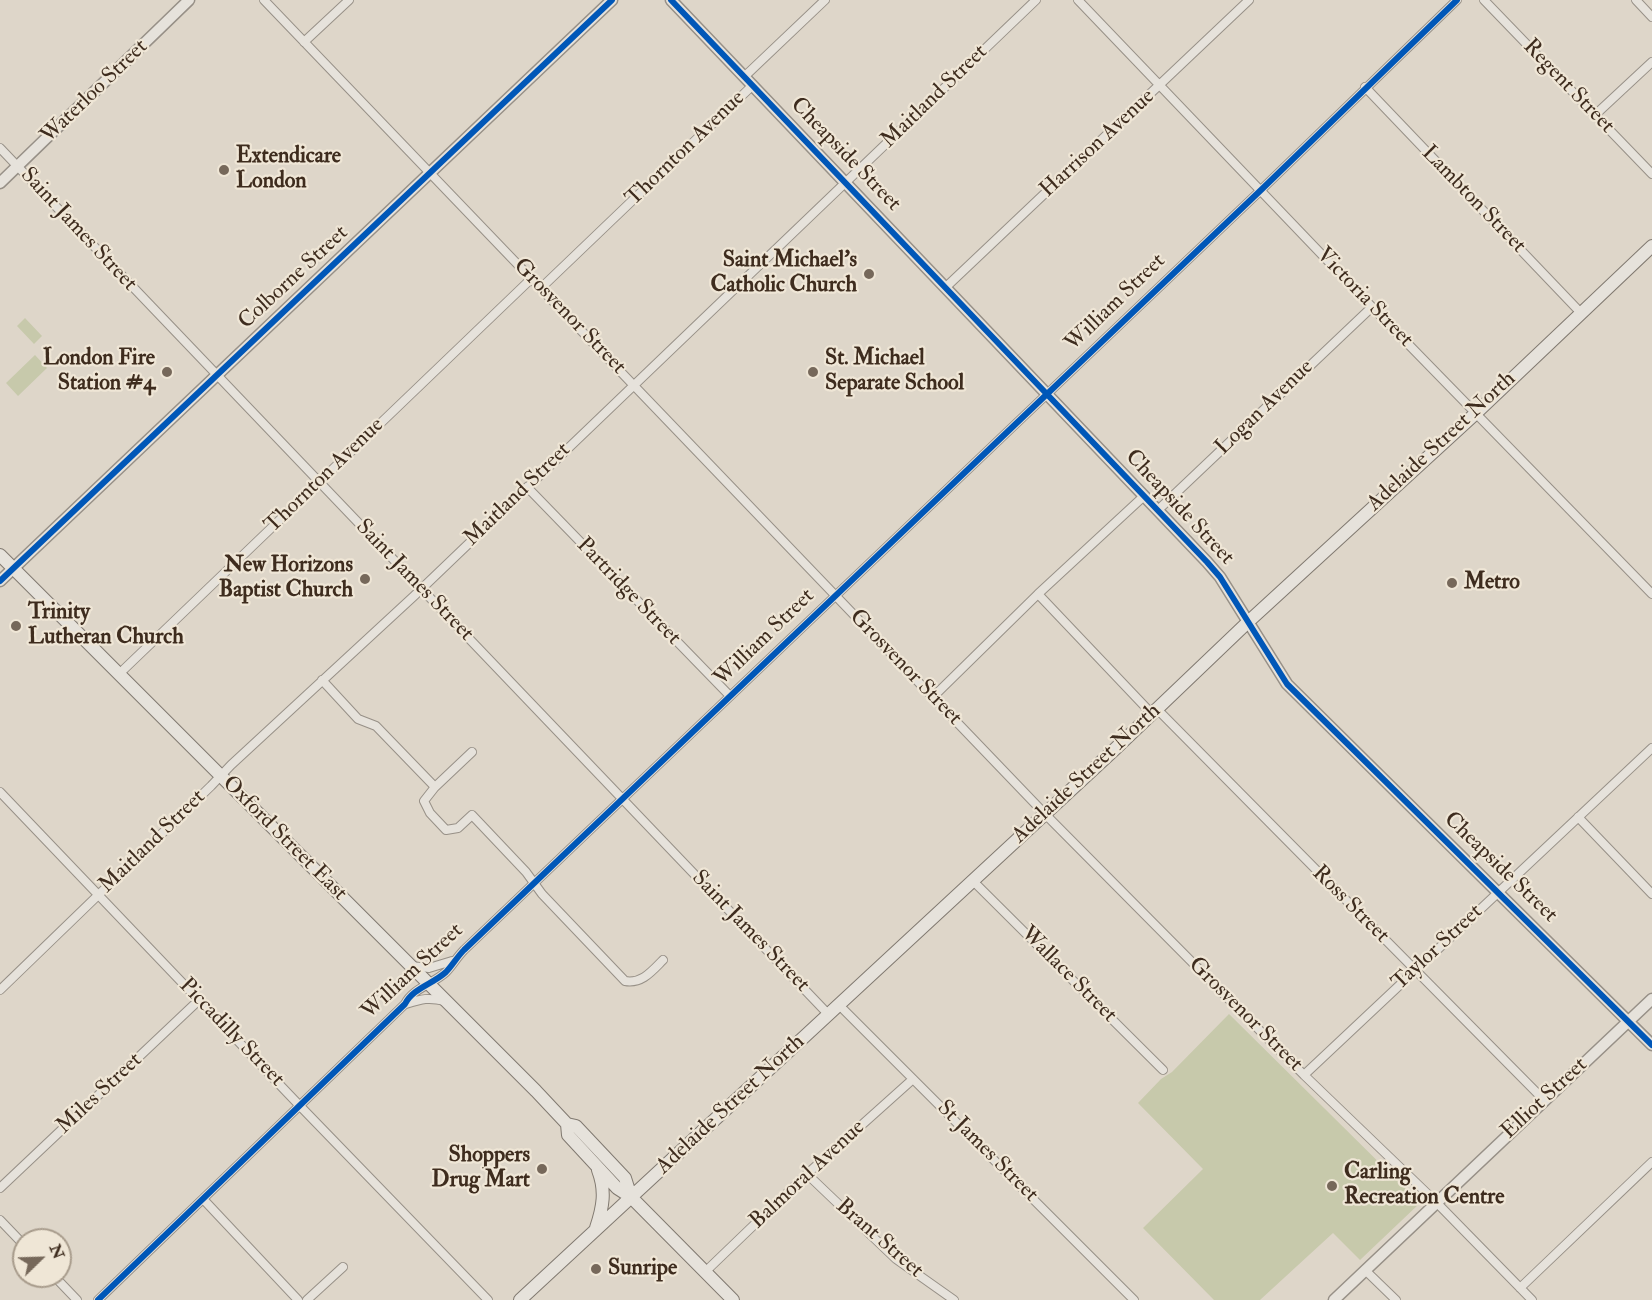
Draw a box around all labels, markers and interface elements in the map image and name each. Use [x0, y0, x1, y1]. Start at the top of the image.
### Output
street label: Waterloo Street [36, 34, 154, 150]
street label: Regent Street [1517, 34, 1619, 140]
street label: Maitland Street [876, 40, 994, 154]
street label: Harrison Avenue [1035, 84, 1161, 204]
street label: Thornton Avenue [621, 86, 751, 212]
street label: Cheapside Street [784, 93, 906, 217]
street label: Lambton Street [1415, 141, 1531, 259]
place label: Extendicare London [236, 144, 341, 196]
street label: Saint James Street [14, 163, 142, 297]
marker: Extendicare London [217, 163, 231, 177]
street label: Colborne Street [234, 221, 354, 335]
street label: Victoria Street [1310, 243, 1418, 353]
place label: Saint Michael's Catholic Church [710, 248, 857, 300]
street label: William Street [1060, 249, 1172, 357]
street label: Grosvenor Street [507, 254, 631, 380]
marker: Saint Michael's Catholic Church [862, 267, 876, 281]
place label: London Fire Station #4 [43, 346, 155, 398]
place label: St. Michael Separate School [825, 346, 964, 398]
street label: Logan Avenue [1210, 355, 1320, 461]
marker: London Fire Station #4 [160, 365, 174, 379]
marker: St. Michael Separate School [806, 365, 820, 379]
street label: Adelaide Street North [1362, 366, 1522, 518]
street label: Thornton Avenue [260, 413, 390, 539]
street label: Maitland Street [459, 438, 577, 552]
street label: Cheapside Street [1119, 445, 1239, 571]
street label: Saint James Street [349, 515, 479, 647]
street label: Partridge Street [570, 533, 686, 651]
place label: New Horizons Baptist Church [219, 553, 353, 604]
place label: Metro [1464, 570, 1520, 596]
marker: New Horizons Baptist Church [358, 572, 372, 586]
marker: Metro [1445, 576, 1459, 590]
street label: William Street [709, 584, 821, 692]
place label: Trinity Lutheran Church [28, 600, 184, 652]
street label: Grosvenor Street [843, 605, 967, 731]
marker: Trinity Lutheran Church [9, 619, 23, 633]
street label: Adelaide Street North [1007, 698, 1167, 850]
street label: Oxford Street East [216, 771, 352, 907]
street label: Maitland Street [94, 785, 212, 899]
street label: Cheapside Street [1438, 807, 1562, 929]
street label: Ross Street [1306, 861, 1394, 949]
street label: Saint James Street [685, 866, 815, 998]
street label: Taylor Street [1387, 899, 1489, 997]
street label: William Street [357, 918, 469, 1026]
street label: Wallace Street [1014, 921, 1122, 1029]
street label: Grosvenor Street [1182, 952, 1308, 1078]
street label: Piccadilly Street [173, 973, 289, 1093]
street label: Adelaide Street North [651, 1029, 811, 1181]
street label: Miles Street [52, 1048, 148, 1140]
street label: Elliot Street [1496, 1052, 1594, 1146]
street label: St James Street [931, 1096, 1043, 1208]
street label: Balmoral Avenue [745, 1115, 871, 1235]
place label: Shoppers Drug Mart [432, 1143, 530, 1194]
place label: Carling Recreation Centre [1344, 1160, 1504, 1212]
marker: Shoppers Drug Mart [535, 1162, 549, 1176]
marker: Carling Recreation Centre [1325, 1179, 1339, 1193]
street label: Brant Street [830, 1194, 928, 1284]
north arrow [12, 1228, 72, 1288]
text: N [45, 1241, 69, 1262]
place label: Sunripe [608, 1256, 677, 1282]
marker: Sunripe [589, 1262, 603, 1276]

